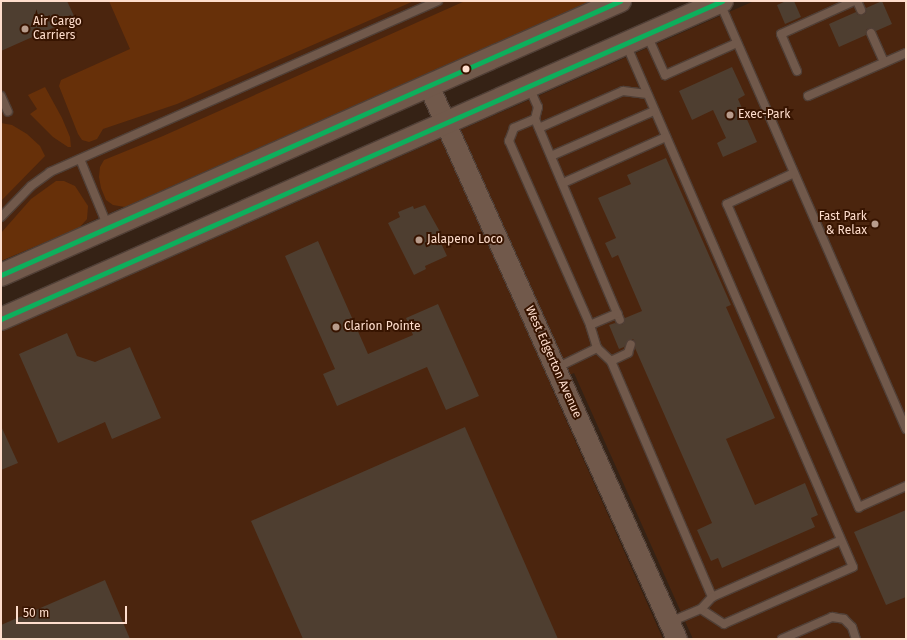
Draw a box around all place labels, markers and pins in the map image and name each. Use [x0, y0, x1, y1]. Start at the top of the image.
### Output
place label: Air Cargo Carriers [33, 15, 82, 43]
marker: Air Cargo Carriers [20, 24, 30, 34]
unlabelled marker [461, 64, 471, 74]
place label: Exec-Park [738, 108, 790, 122]
marker: Exec-Park [725, 110, 735, 120]
place label: Fast Park & Relax [819, 210, 867, 238]
marker: Fast Park & Relax [870, 219, 880, 229]
place label: Jalapeno Loco [427, 233, 503, 247]
marker: Jalapeno Loco [414, 235, 424, 245]
place label: Clarion Pointe [344, 320, 421, 334]
marker: Clarion Pointe [331, 322, 341, 332]

